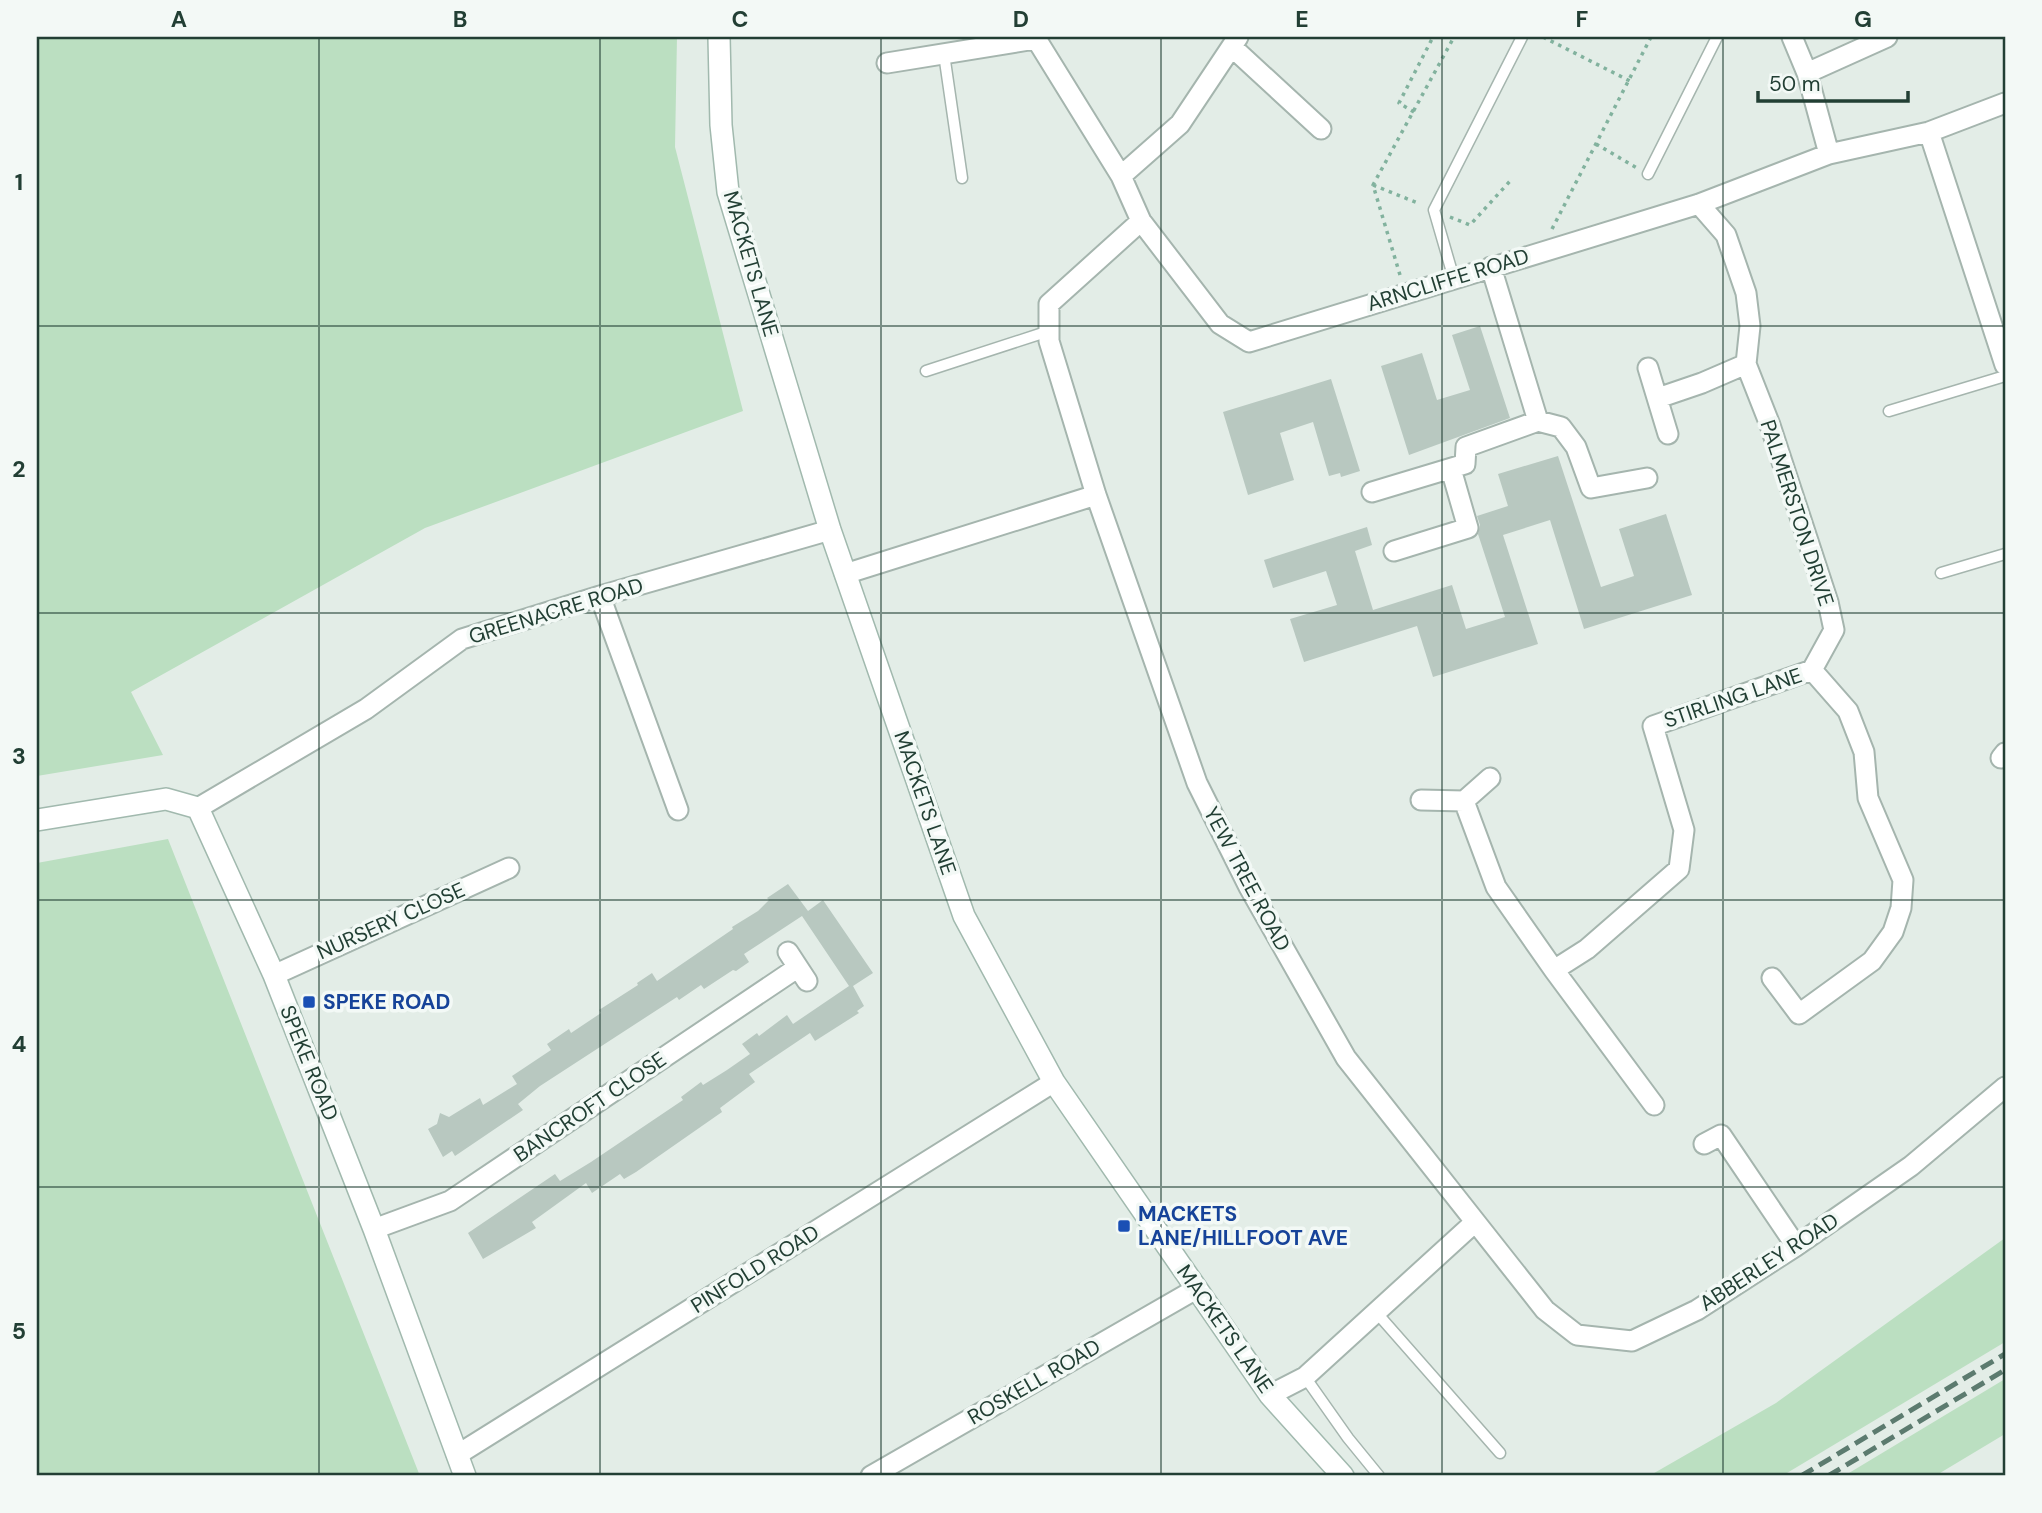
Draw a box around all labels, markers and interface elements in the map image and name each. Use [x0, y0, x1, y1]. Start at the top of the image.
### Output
text: A [171, 4, 187, 34]
text: B [453, 4, 467, 34]
text: C [732, 4, 748, 34]
text: D [1013, 4, 1029, 34]
text: E [1295, 4, 1309, 34]
text: F [1576, 4, 1589, 34]
text: G [1854, 4, 1872, 34]
scale bar [1758, 60, 1909, 104]
text: 50 m [1769, 70, 1820, 98]
text: 1 [15, 167, 23, 197]
street label: MACKETS LANE [717, 188, 785, 340]
street label: ARNCLIFFE ROAD [1364, 242, 1532, 318]
street label: PALMERSTON DRIVE [1754, 416, 1840, 610]
text: 2 [12, 454, 26, 484]
street label: GREENACRE ROAD [465, 571, 647, 651]
street label: STIRLING LANE [1660, 661, 1806, 735]
street label: MACKETS LANE [887, 727, 963, 879]
text: 3 [12, 741, 26, 771]
street label: YEW TREE ROAD [1197, 802, 1297, 956]
street label: NURSERY CLOSE [312, 876, 470, 966]
place label: SPEKE ROAD [323, 988, 450, 1016]
marker: SPEKE ROAD [301, 994, 317, 1010]
street label: SPEKE ROAD [273, 1001, 345, 1125]
text: 4 [12, 1029, 27, 1059]
street label: BANCROFT CLOSE [508, 1046, 672, 1168]
place label: MACKETS LANE/HILLFOOT AVE [1138, 1200, 1348, 1252]
street label: ABBERLEY ROAD [1694, 1207, 1844, 1317]
street label: PINFOLD ROAD [686, 1218, 824, 1320]
marker: MACKETS LANE/HILLFOOT AVE [1116, 1218, 1132, 1234]
street label: MACKETS LANE [1170, 1259, 1280, 1399]
text: 5 [12, 1316, 26, 1346]
street label: ROSKELL ROAD [963, 1333, 1105, 1431]

